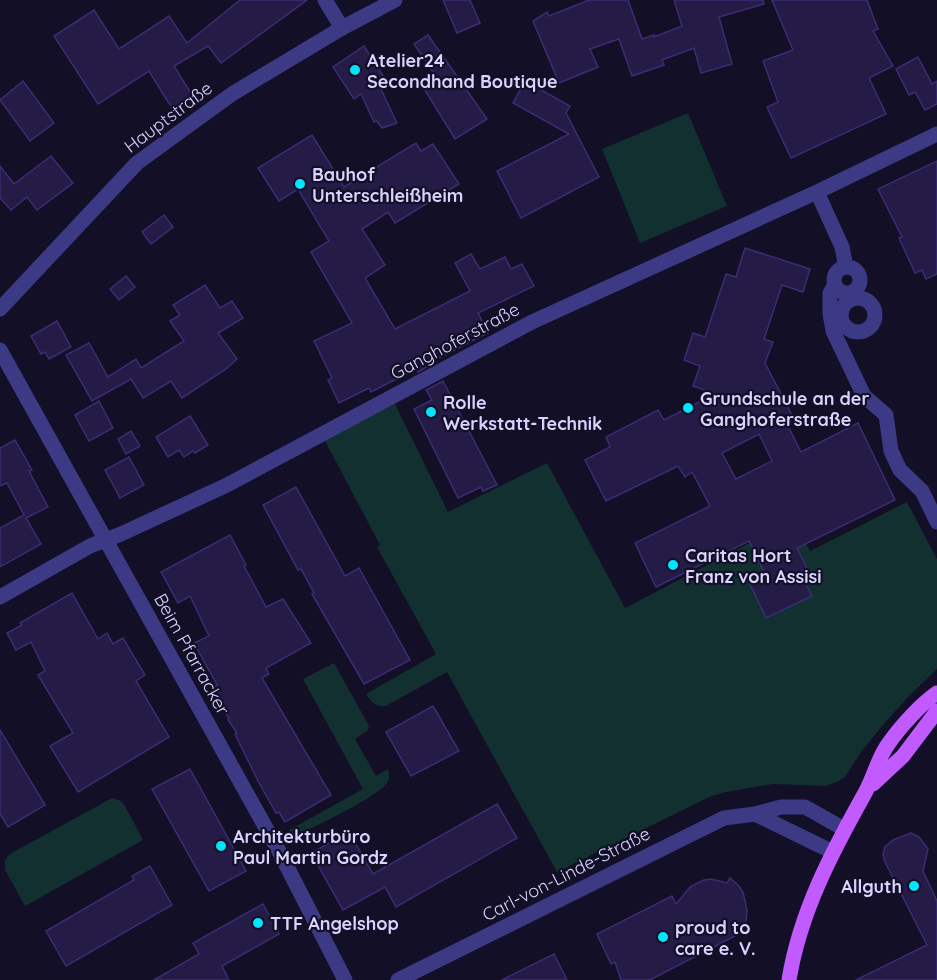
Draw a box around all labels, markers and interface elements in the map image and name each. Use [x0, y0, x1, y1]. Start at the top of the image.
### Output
place label: Atelier24 Secondhand Boutique [367, 49, 558, 93]
marker: Atelier24 Secondhand Boutique [348, 63, 362, 77]
street label: Hauptstraße [119, 76, 217, 158]
place label: Bauhof Unterschleißheim [312, 163, 463, 207]
marker: Bauhof Unterschleißheim [293, 177, 307, 191]
street label: Ganghoferstraße [387, 297, 523, 385]
place label: Grundschule an der Ganghoferstraße [700, 387, 869, 431]
place label: Rolle Werkstatt-Technik [443, 391, 602, 435]
marker: Grundschule an der Ganghoferstraße [681, 401, 695, 415]
marker: Rolle Werkstatt-Technik [424, 405, 438, 419]
place label: Caritas Hort Franz von Assisi [685, 544, 821, 588]
marker: Caritas Hort Franz von Assisi [666, 558, 680, 572]
street label: Beim Pfarracker [149, 589, 235, 719]
street label: Carl-von-Linde-Straße [478, 822, 654, 926]
place label: Architekturbüro Paul Martin Gordz [233, 825, 388, 869]
marker: Architekturbüro Paul Martin Gordz [214, 839, 228, 853]
place label: Allguth [841, 875, 902, 898]
marker: Allguth [907, 879, 921, 893]
place label: TTF Angelshop [270, 912, 399, 935]
marker: TTF Angelshop [251, 916, 265, 930]
place label: proud to care e. V. [675, 916, 756, 960]
marker: proud to care e. V. [656, 930, 670, 944]

